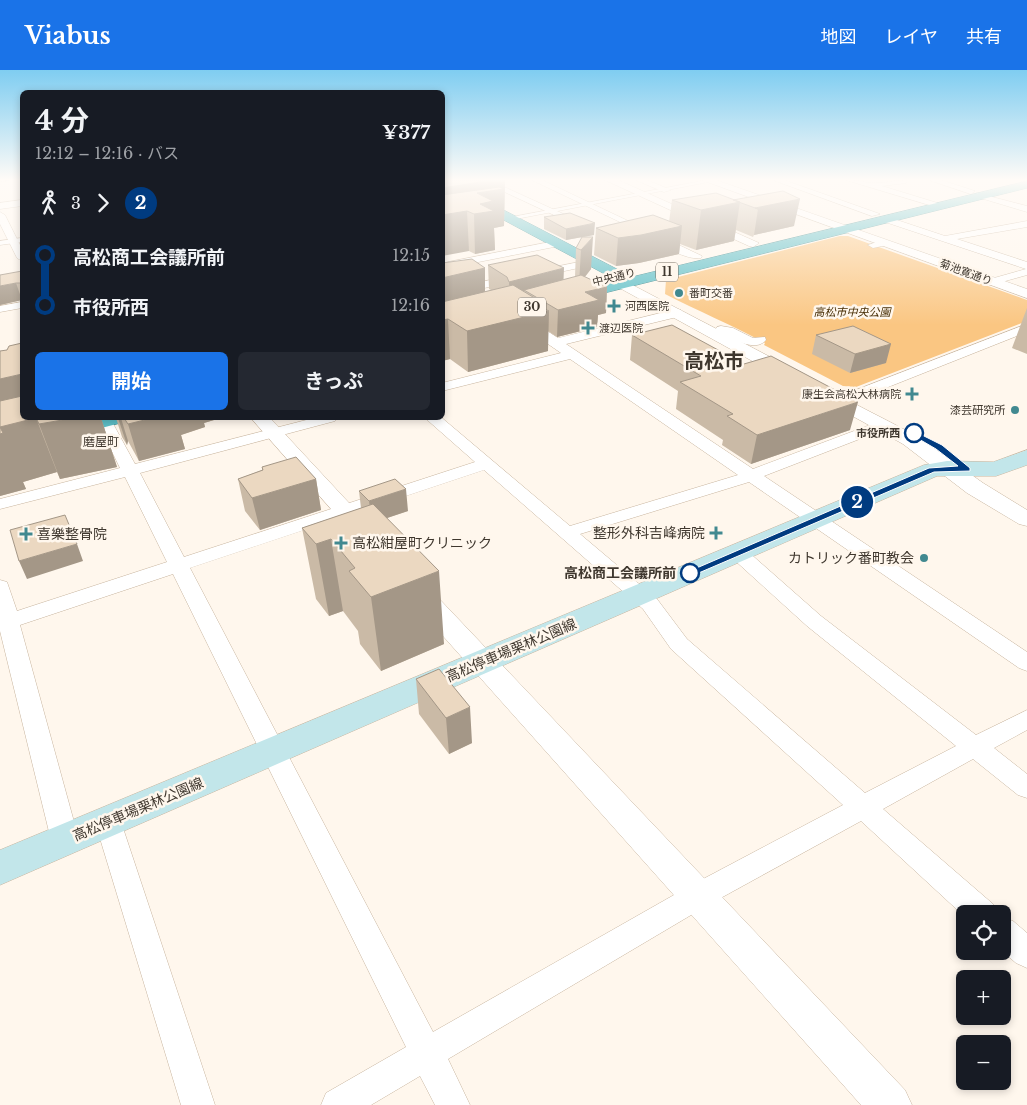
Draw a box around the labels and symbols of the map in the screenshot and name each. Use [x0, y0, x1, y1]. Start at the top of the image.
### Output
street label: 菊池寛通り [938, 256, 994, 288]
road number: 11 [656, 262, 678, 282]
street label: 中央通り [591, 265, 637, 289]
place label: 番町交番 [689, 286, 733, 300]
marker: 番町交番 [673, 287, 685, 299]
road number: 30 [518, 298, 546, 316]
marker: 河西医院 [607, 299, 621, 313]
place label: 河西医院 [625, 299, 669, 313]
park label: 高松市中央公園 [814, 305, 892, 319]
marker: 渡辺医院 [581, 321, 595, 335]
place label: 渡辺医院 [599, 321, 643, 335]
district label: 高松市 [684, 349, 744, 373]
place label: 康生会高松大林病院 [802, 387, 901, 401]
marker: 康生会高松大林病院 [905, 387, 919, 401]
place label: 漆芸研究所 [950, 403, 1006, 417]
marker: 漆芸研究所 [1009, 404, 1021, 416]
marker: 市役所西 [904, 423, 924, 443]
place label: 市役所西 [856, 426, 900, 440]
district label: 磨屋町 [83, 434, 119, 449]
line badge: 2 [841, 486, 873, 518]
place label: 整形外科吉峰病院 [593, 524, 705, 542]
place label: 喜樂整骨院 [37, 525, 107, 543]
marker: 整形外科吉峰病院 [709, 526, 723, 540]
marker: 喜樂整骨院 [19, 527, 33, 541]
place label: 高松紺屋町クリニック [352, 534, 492, 552]
marker: 高松紺屋町クリニック [334, 536, 348, 550]
place label: カトリック番町教会 [788, 549, 914, 567]
marker: カトリック番町教会 [918, 552, 930, 564]
marker: 高松商工会議所前 [680, 563, 700, 583]
place label: 高松商工会議所前 [564, 564, 676, 582]
street label: 高松停車場栗林公園線 [443, 614, 579, 686]
street label: 高松停車場栗林公園線 [70, 773, 206, 845]

